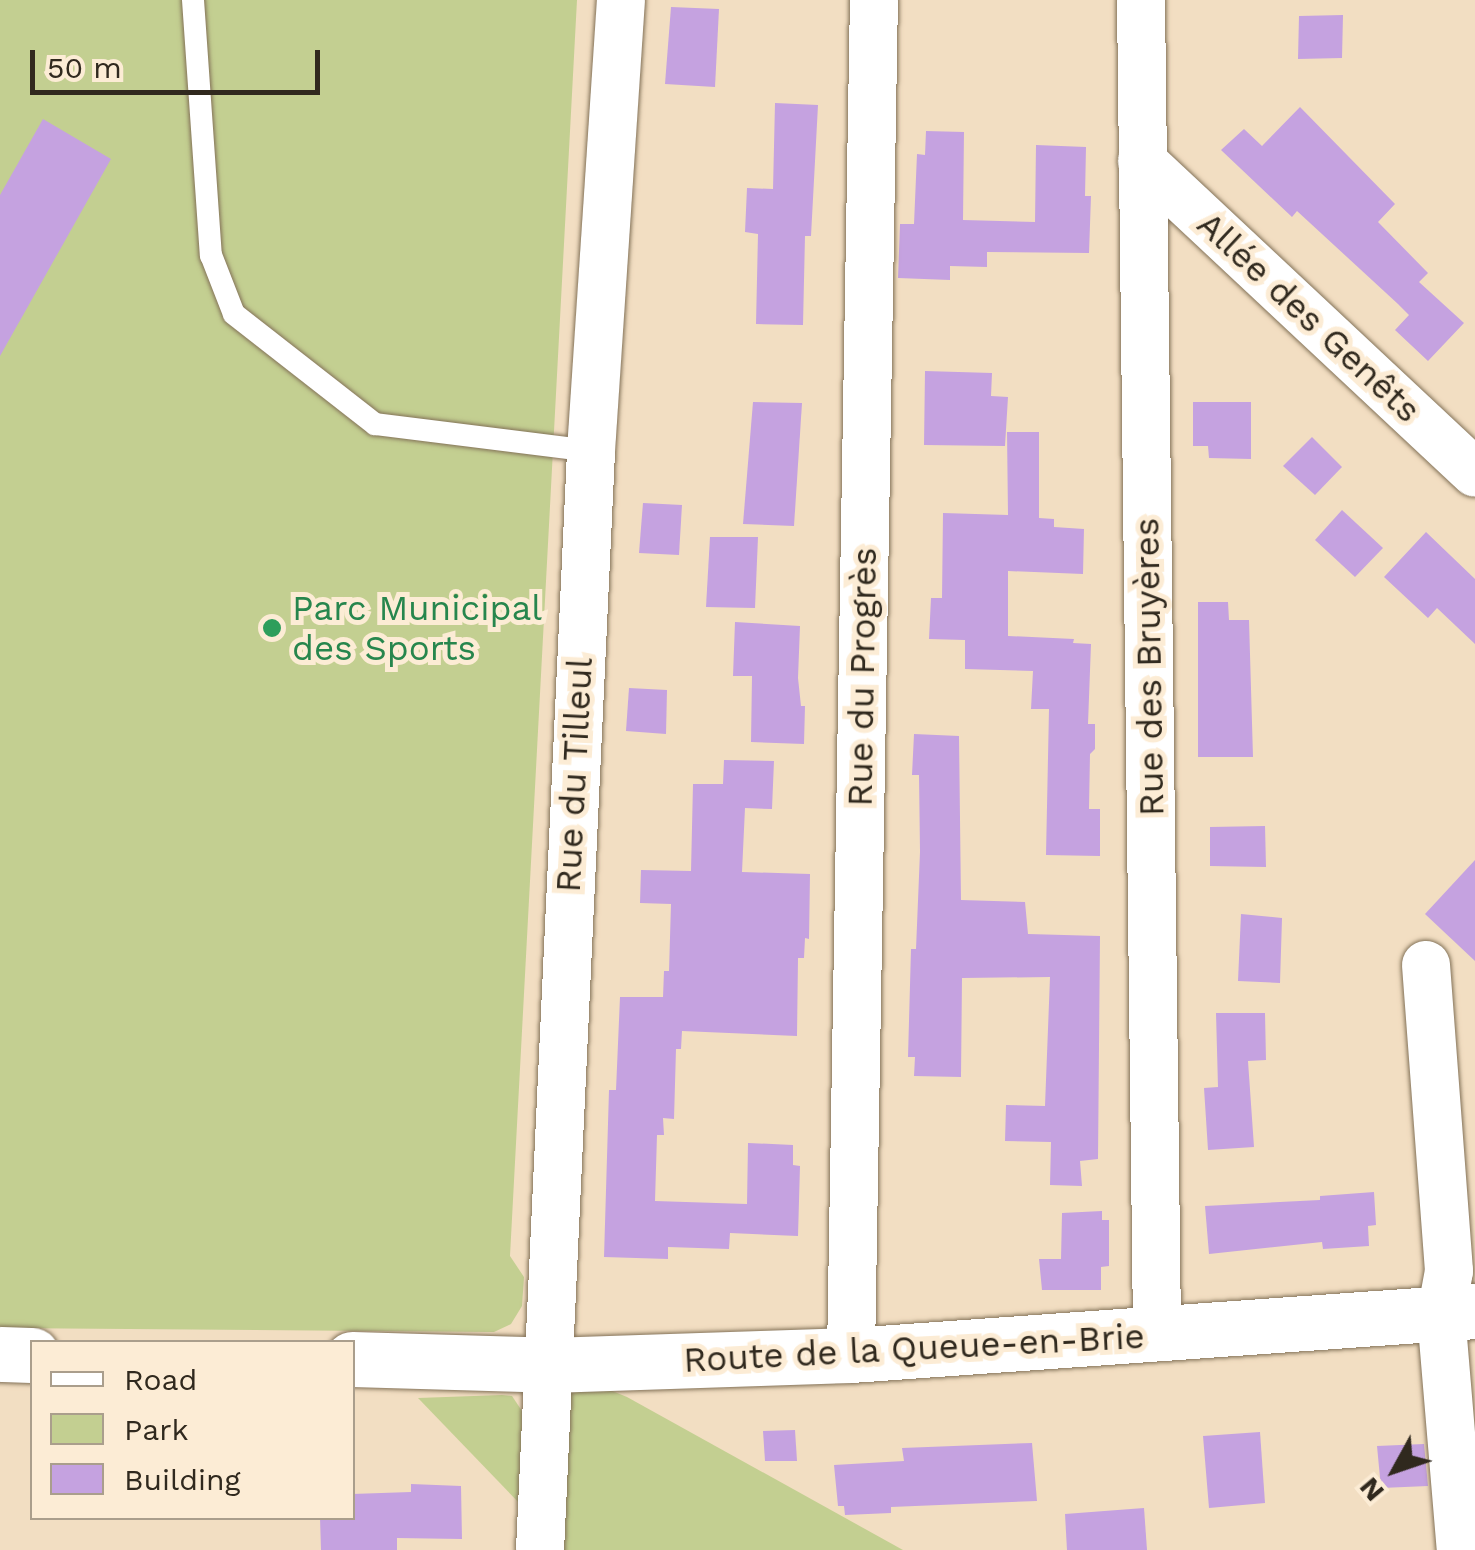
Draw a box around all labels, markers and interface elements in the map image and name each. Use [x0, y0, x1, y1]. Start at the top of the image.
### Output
scale bar [35, 30, 325, 92]
text: 50 m [47, 50, 122, 85]
street label: Allée des Genêts [1189, 203, 1429, 431]
street label: Rue des Bruyères [1125, 517, 1173, 817]
street label: Rue du Progrès [839, 547, 885, 807]
place label: Parc Municipal des Sports [292, 587, 542, 669]
marker: Parc Municipal des Sports [261, 617, 283, 639]
street label: Rue du Tilleul [547, 656, 601, 894]
street label: Route de la Queue-en-Brie [682, 1315, 1146, 1381]
legend [30, 1340, 355, 1520]
text: Road [124, 1362, 197, 1397]
text: Park [124, 1412, 189, 1447]
north arrow [1345, 1420, 1445, 1520]
text: Building [124, 1462, 241, 1497]
text: N [1352, 1471, 1391, 1508]

